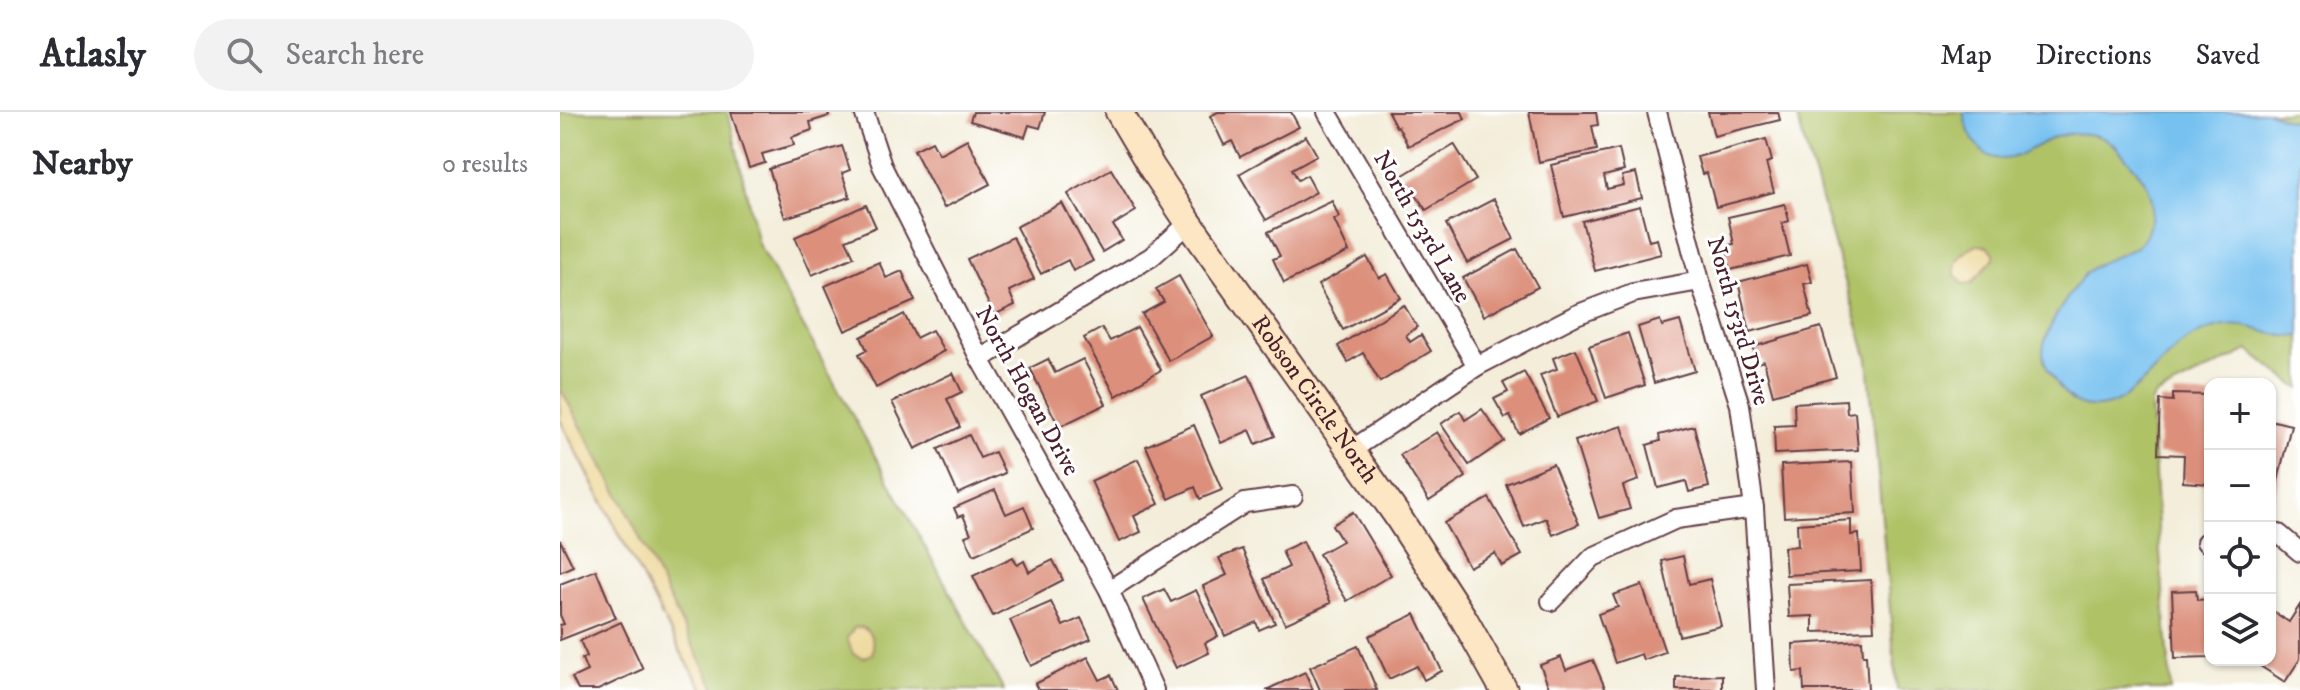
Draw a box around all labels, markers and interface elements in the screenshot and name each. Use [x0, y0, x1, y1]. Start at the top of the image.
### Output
search box [194, 19, 754, 91]
text: Atlasly [40, 31, 146, 79]
icon: search [222, 33, 266, 77]
text: Search here [286, 37, 424, 74]
text: Map [1940, 38, 1992, 73]
text: Directions [2036, 38, 2152, 73]
text: Saved [2196, 38, 2260, 73]
text: Nearby [32, 143, 133, 185]
street label: North 153rd Lane [1366, 146, 1478, 308]
text: 0 results [442, 148, 528, 181]
street label: North 153rd Drive [1700, 233, 1776, 409]
street label: North Hogan Drive [968, 301, 1086, 481]
street label: Robson Circle North [1245, 310, 1385, 490]
map controls [2204, 378, 2276, 666]
button: + [2204, 378, 2276, 450]
button: − [2204, 450, 2276, 522]
button: locate [2204, 522, 2276, 594]
button: layers [2204, 594, 2276, 666]

